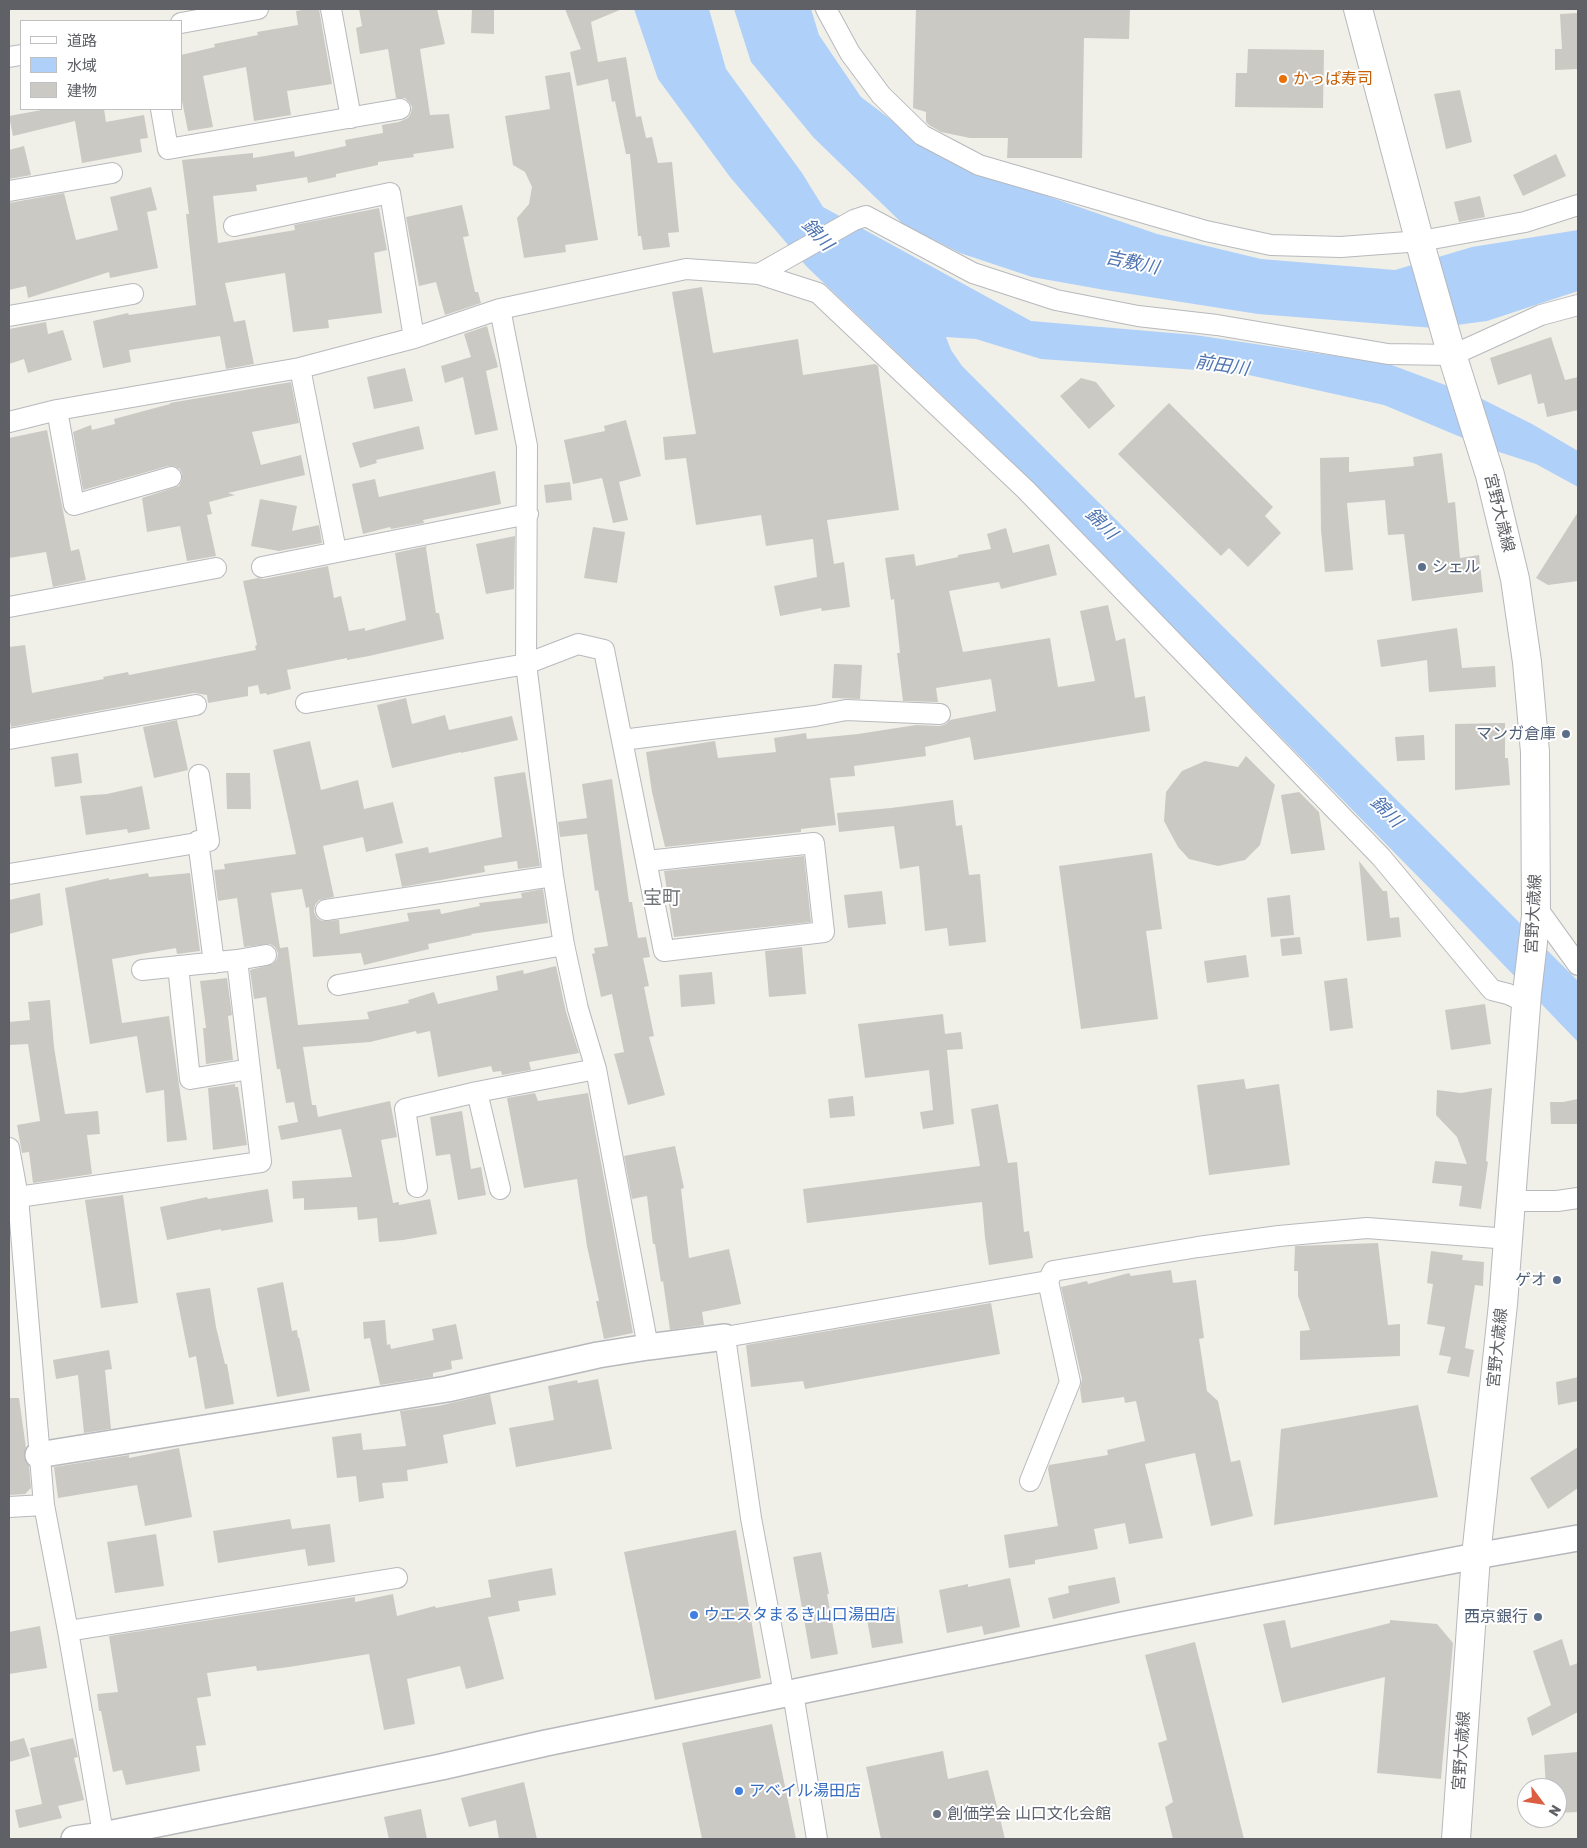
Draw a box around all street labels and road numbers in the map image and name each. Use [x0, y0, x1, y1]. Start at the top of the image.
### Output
street label: 宮野大歳線 [1480, 472, 1518, 554]
street label: 宮野大歳線 [1522, 874, 1546, 954]
street label: 宮野大歳線 [1484, 1307, 1512, 1389]
street label: 宮野大歳線 [1450, 1710, 1474, 1792]

